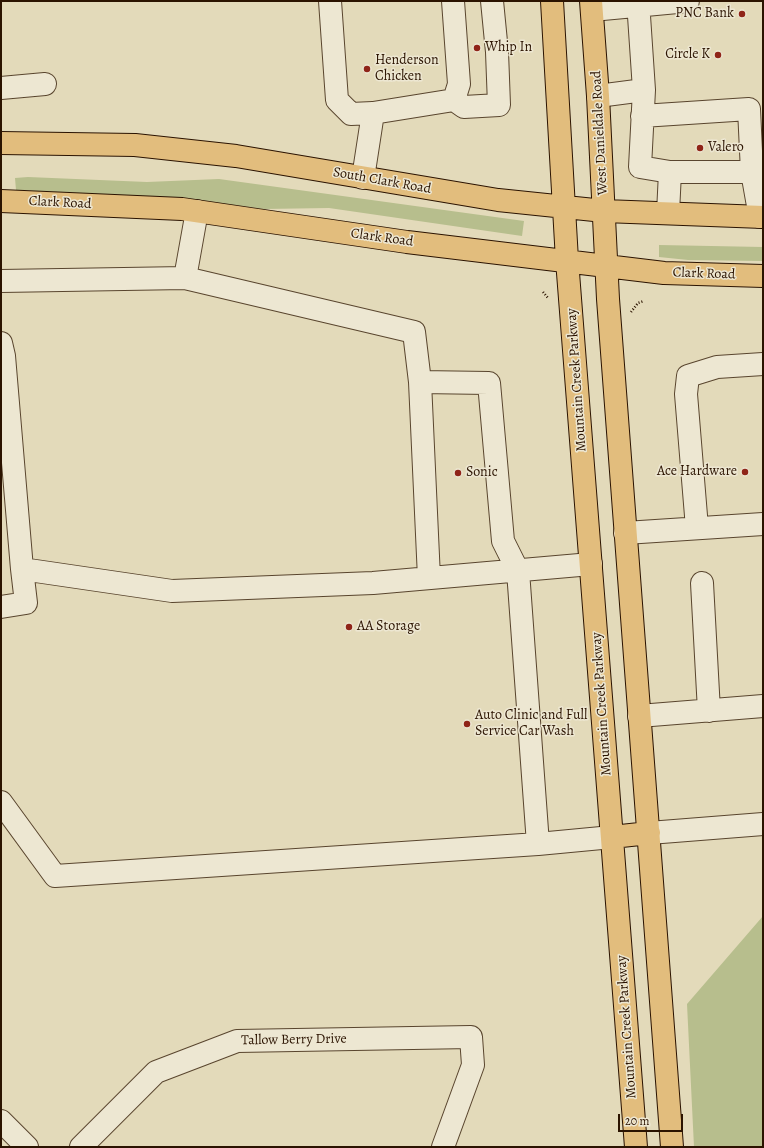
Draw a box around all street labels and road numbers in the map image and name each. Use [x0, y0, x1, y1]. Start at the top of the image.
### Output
street label: West Danieldale Road [588, 70, 612, 196]
street label: South Clark Road [332, 164, 432, 198]
street label: Clark Road [28, 193, 92, 213]
street label: Clark Road [350, 225, 414, 251]
street label: Clark Road [672, 265, 736, 283]
street label: Mountain Creek Parkway [564, 308, 590, 452]
street label: Mountain Creek Parkway [589, 632, 615, 776]
street label: Mountain Creek Parkway [614, 955, 640, 1099]
street label: Tallow Berry Drive [241, 1031, 347, 1049]

